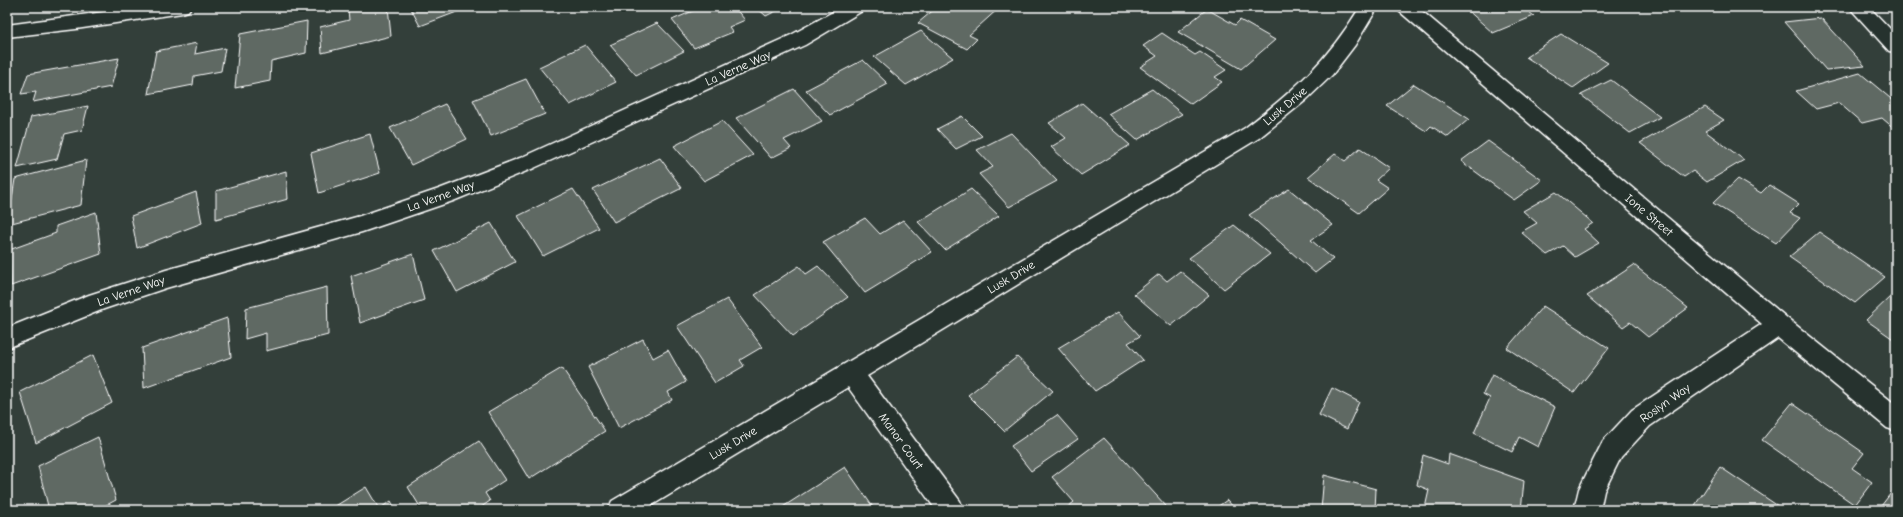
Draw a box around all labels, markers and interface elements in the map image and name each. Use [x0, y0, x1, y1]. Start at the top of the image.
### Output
street label: La Verne Way [703, 47, 774, 89]
street label: Lusk Drive [1260, 84, 1310, 128]
street label: La Verne Way [406, 177, 477, 215]
street label: Ione Street [1622, 191, 1676, 239]
street label: Lusk Drive [985, 257, 1037, 297]
street label: La Verne Way [95, 273, 167, 309]
street label: Roslyn Way [1637, 380, 1693, 425]
street label: Manor Court [876, 410, 926, 472]
street label: Lusk Drive [707, 423, 759, 463]

